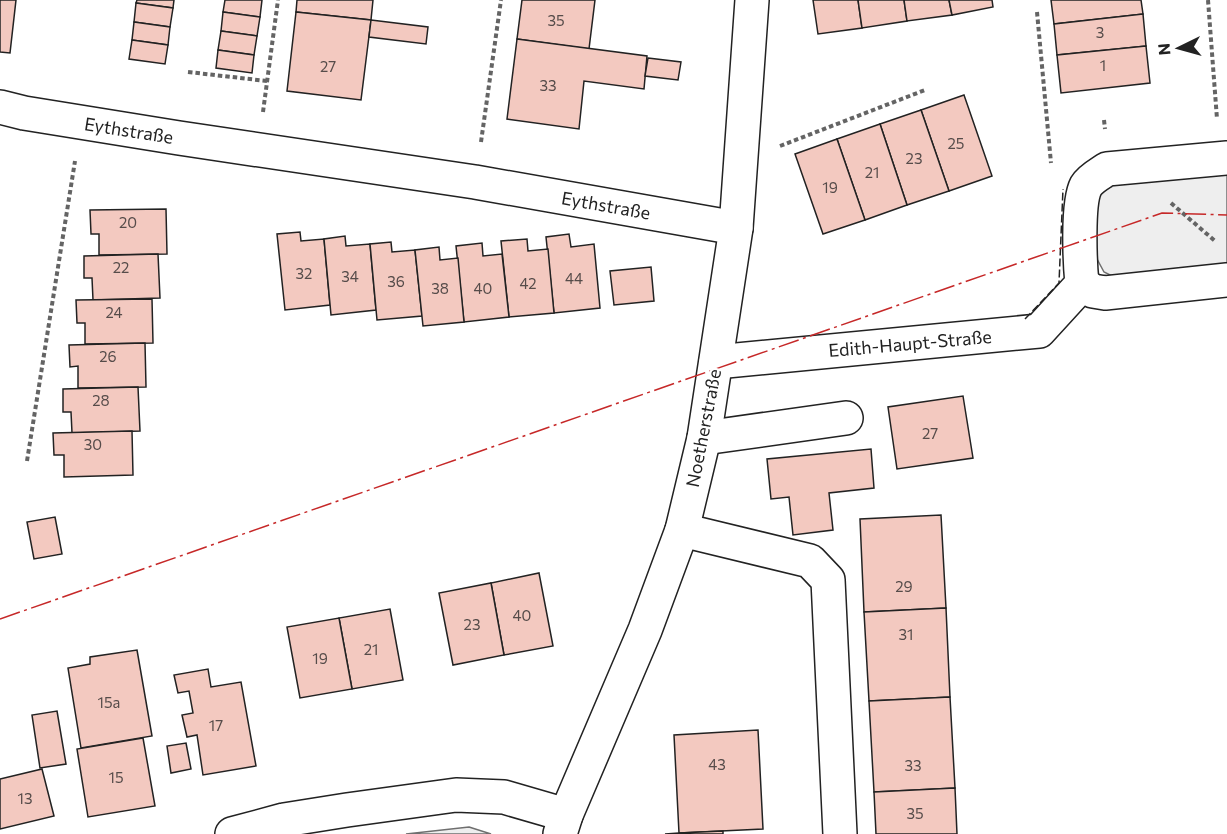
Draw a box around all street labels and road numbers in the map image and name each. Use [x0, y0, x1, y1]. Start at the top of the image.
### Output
street label: Eythstraße [83, 112, 175, 148]
street label: Eythstraße [560, 186, 652, 224]
street label: Edith-Haupt-Straße [827, 325, 993, 361]
street label: Noetherstraße [681, 367, 725, 489]

